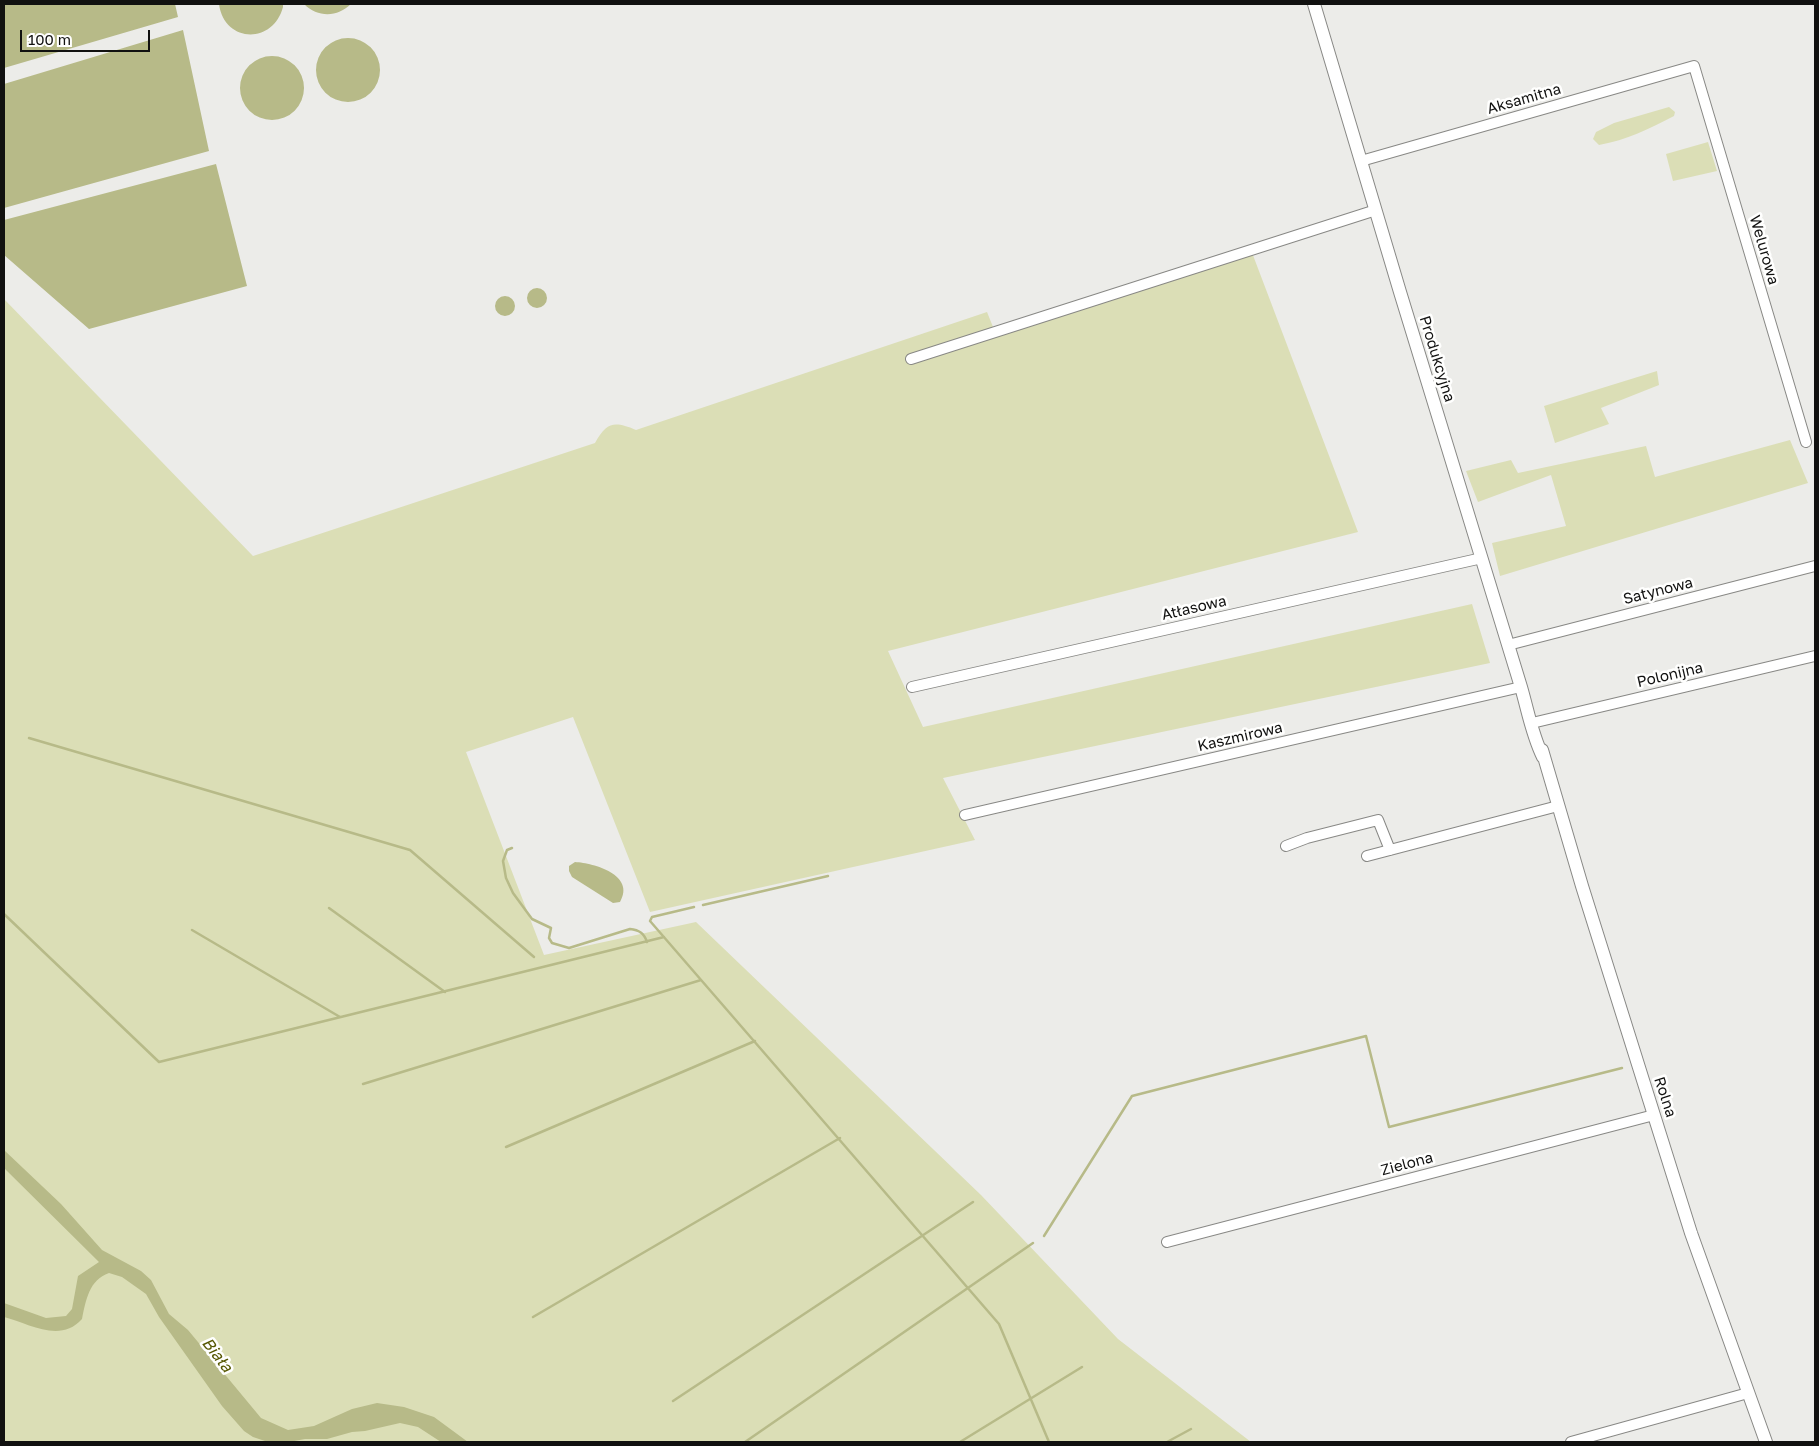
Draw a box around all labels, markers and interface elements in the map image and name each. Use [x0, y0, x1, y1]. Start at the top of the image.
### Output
scale bar [22, 20, 152, 52]
text: 100 m [28, 30, 71, 48]
street label: Aksamitna [1485, 80, 1563, 118]
street label: Welurowa [1746, 213, 1782, 287]
street label: Produkcyjna [1415, 314, 1459, 404]
street label: Satynowa [1621, 574, 1695, 608]
street label: Atłasowa [1160, 592, 1228, 624]
street label: Polonijna [1635, 659, 1705, 691]
street label: Kaszmirowa [1196, 719, 1284, 755]
street label: Rolna [1650, 1074, 1680, 1120]
street label: Zielona [1379, 1148, 1435, 1180]
water label: Biała [198, 1334, 236, 1376]

